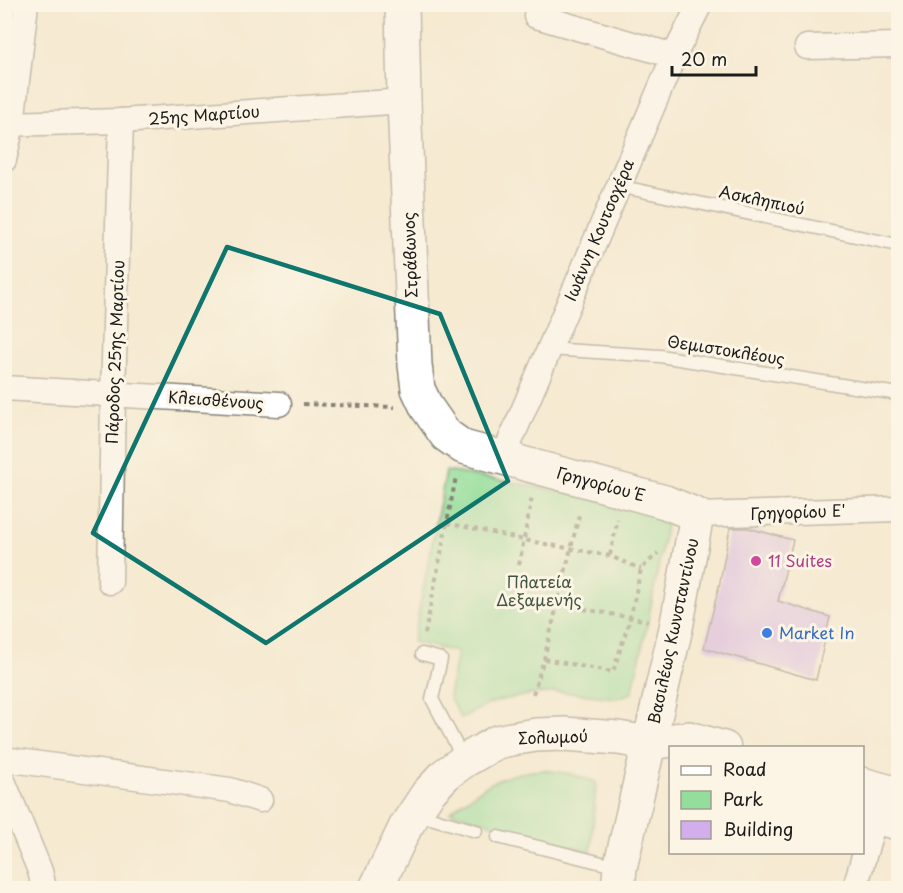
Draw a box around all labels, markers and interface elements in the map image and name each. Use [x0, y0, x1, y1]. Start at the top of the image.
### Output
scale bar [672, 39, 756, 77]
text: 20 m [681, 45, 727, 72]
street label: 25ης Μαρτίου [147, 98, 260, 130]
street label: Ιωάννη Κουτσοχέρα [557, 154, 639, 304]
street label: Ασκληπιού [717, 178, 807, 220]
street label: Στράβωνος [396, 212, 422, 298]
street label: Πάροδος 25ης Μαρτίου [99, 259, 129, 445]
street label: Θεμιστοκλέους [666, 328, 787, 370]
street label: Κλεισθένους [168, 384, 265, 414]
street label: Γρηγορίου Έ [554, 460, 648, 506]
street label: Γρηγορίου Ε' [750, 497, 846, 525]
street label: Βασιλέως Κωνσταντίνου [641, 536, 703, 726]
place label: 11 Suites [768, 548, 832, 572]
marker: 11 Suites [749, 554, 763, 568]
park label: Πλατεία Δεξαμενής [496, 569, 582, 611]
place label: Market In [779, 620, 855, 644]
marker: Market In [760, 626, 774, 640]
street label: Σολωμού [518, 723, 588, 749]
legend [669, 746, 864, 854]
text: Road [723, 755, 767, 782]
text: Park [723, 785, 763, 812]
text: Building [723, 815, 793, 842]

